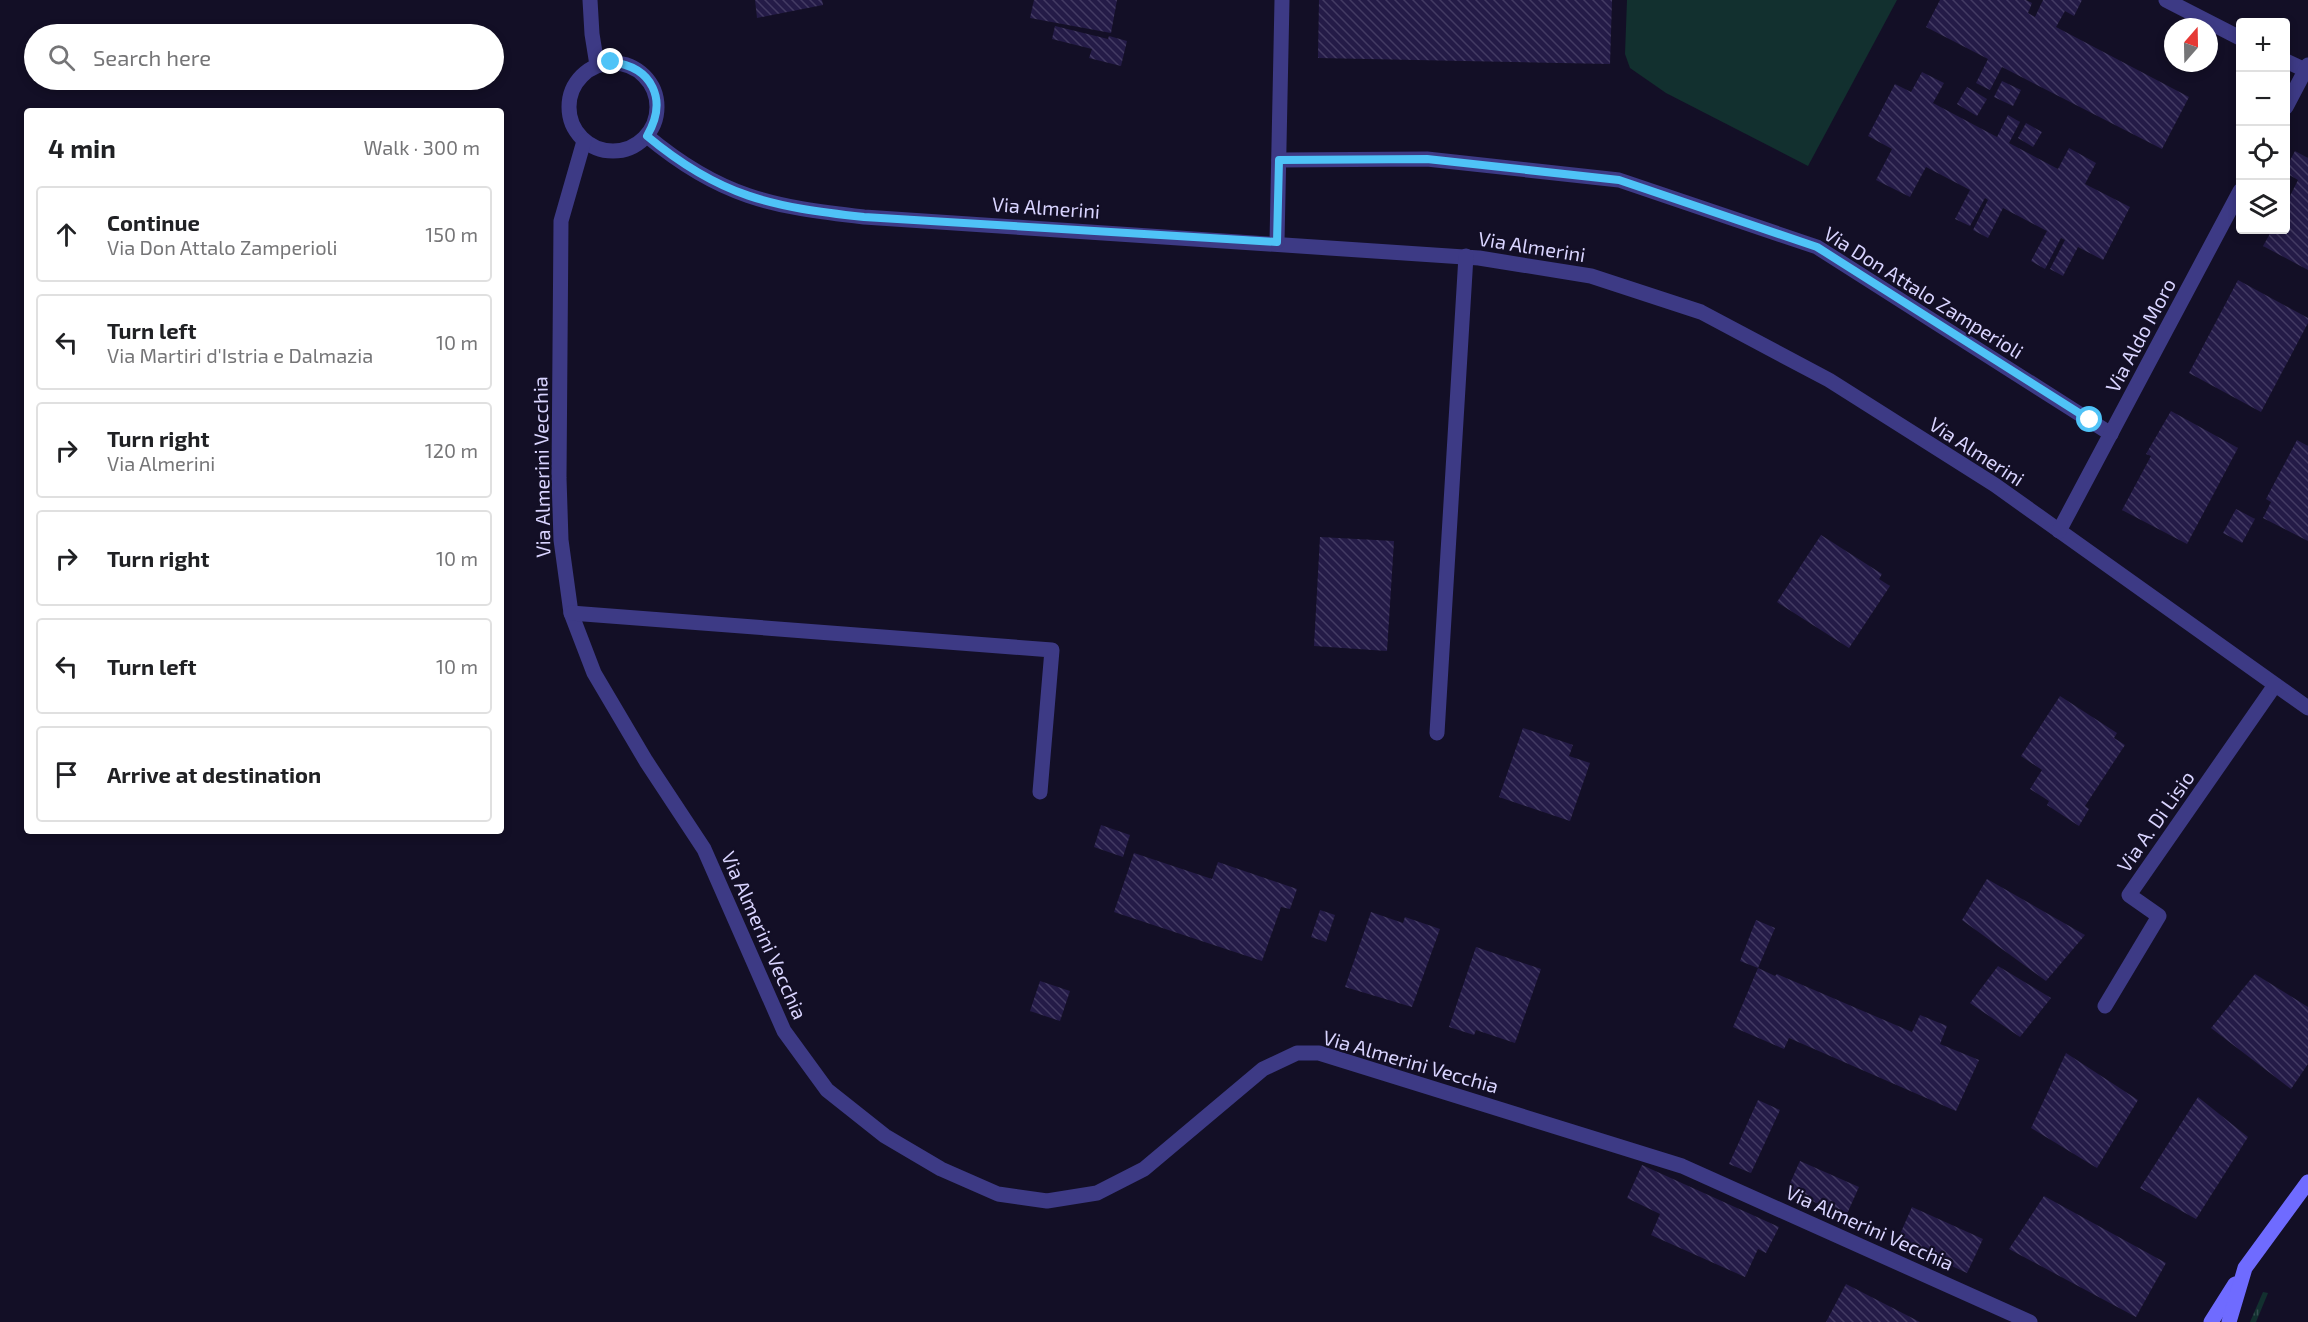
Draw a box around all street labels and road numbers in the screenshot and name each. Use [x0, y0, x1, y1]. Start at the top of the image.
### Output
street label: Via Almerini [991, 191, 1101, 223]
street label: Via Don Attalo Zamperioli [1820, 221, 2028, 363]
street label: Via Almerini [1477, 226, 1587, 266]
street label: Via Aldo Moro [2100, 274, 2180, 396]
street label: Via Almerini Vecchia [527, 376, 555, 558]
street label: Via Almerini [1925, 411, 2029, 491]
street label: Via A. Di Lisio [2111, 766, 2199, 876]
street label: Via Almerini Vecchia [717, 847, 813, 1023]
street label: Via Almerini Vecchia [1321, 1024, 1501, 1098]
street label: Via Almerini Vecchia [1782, 1179, 1958, 1275]

